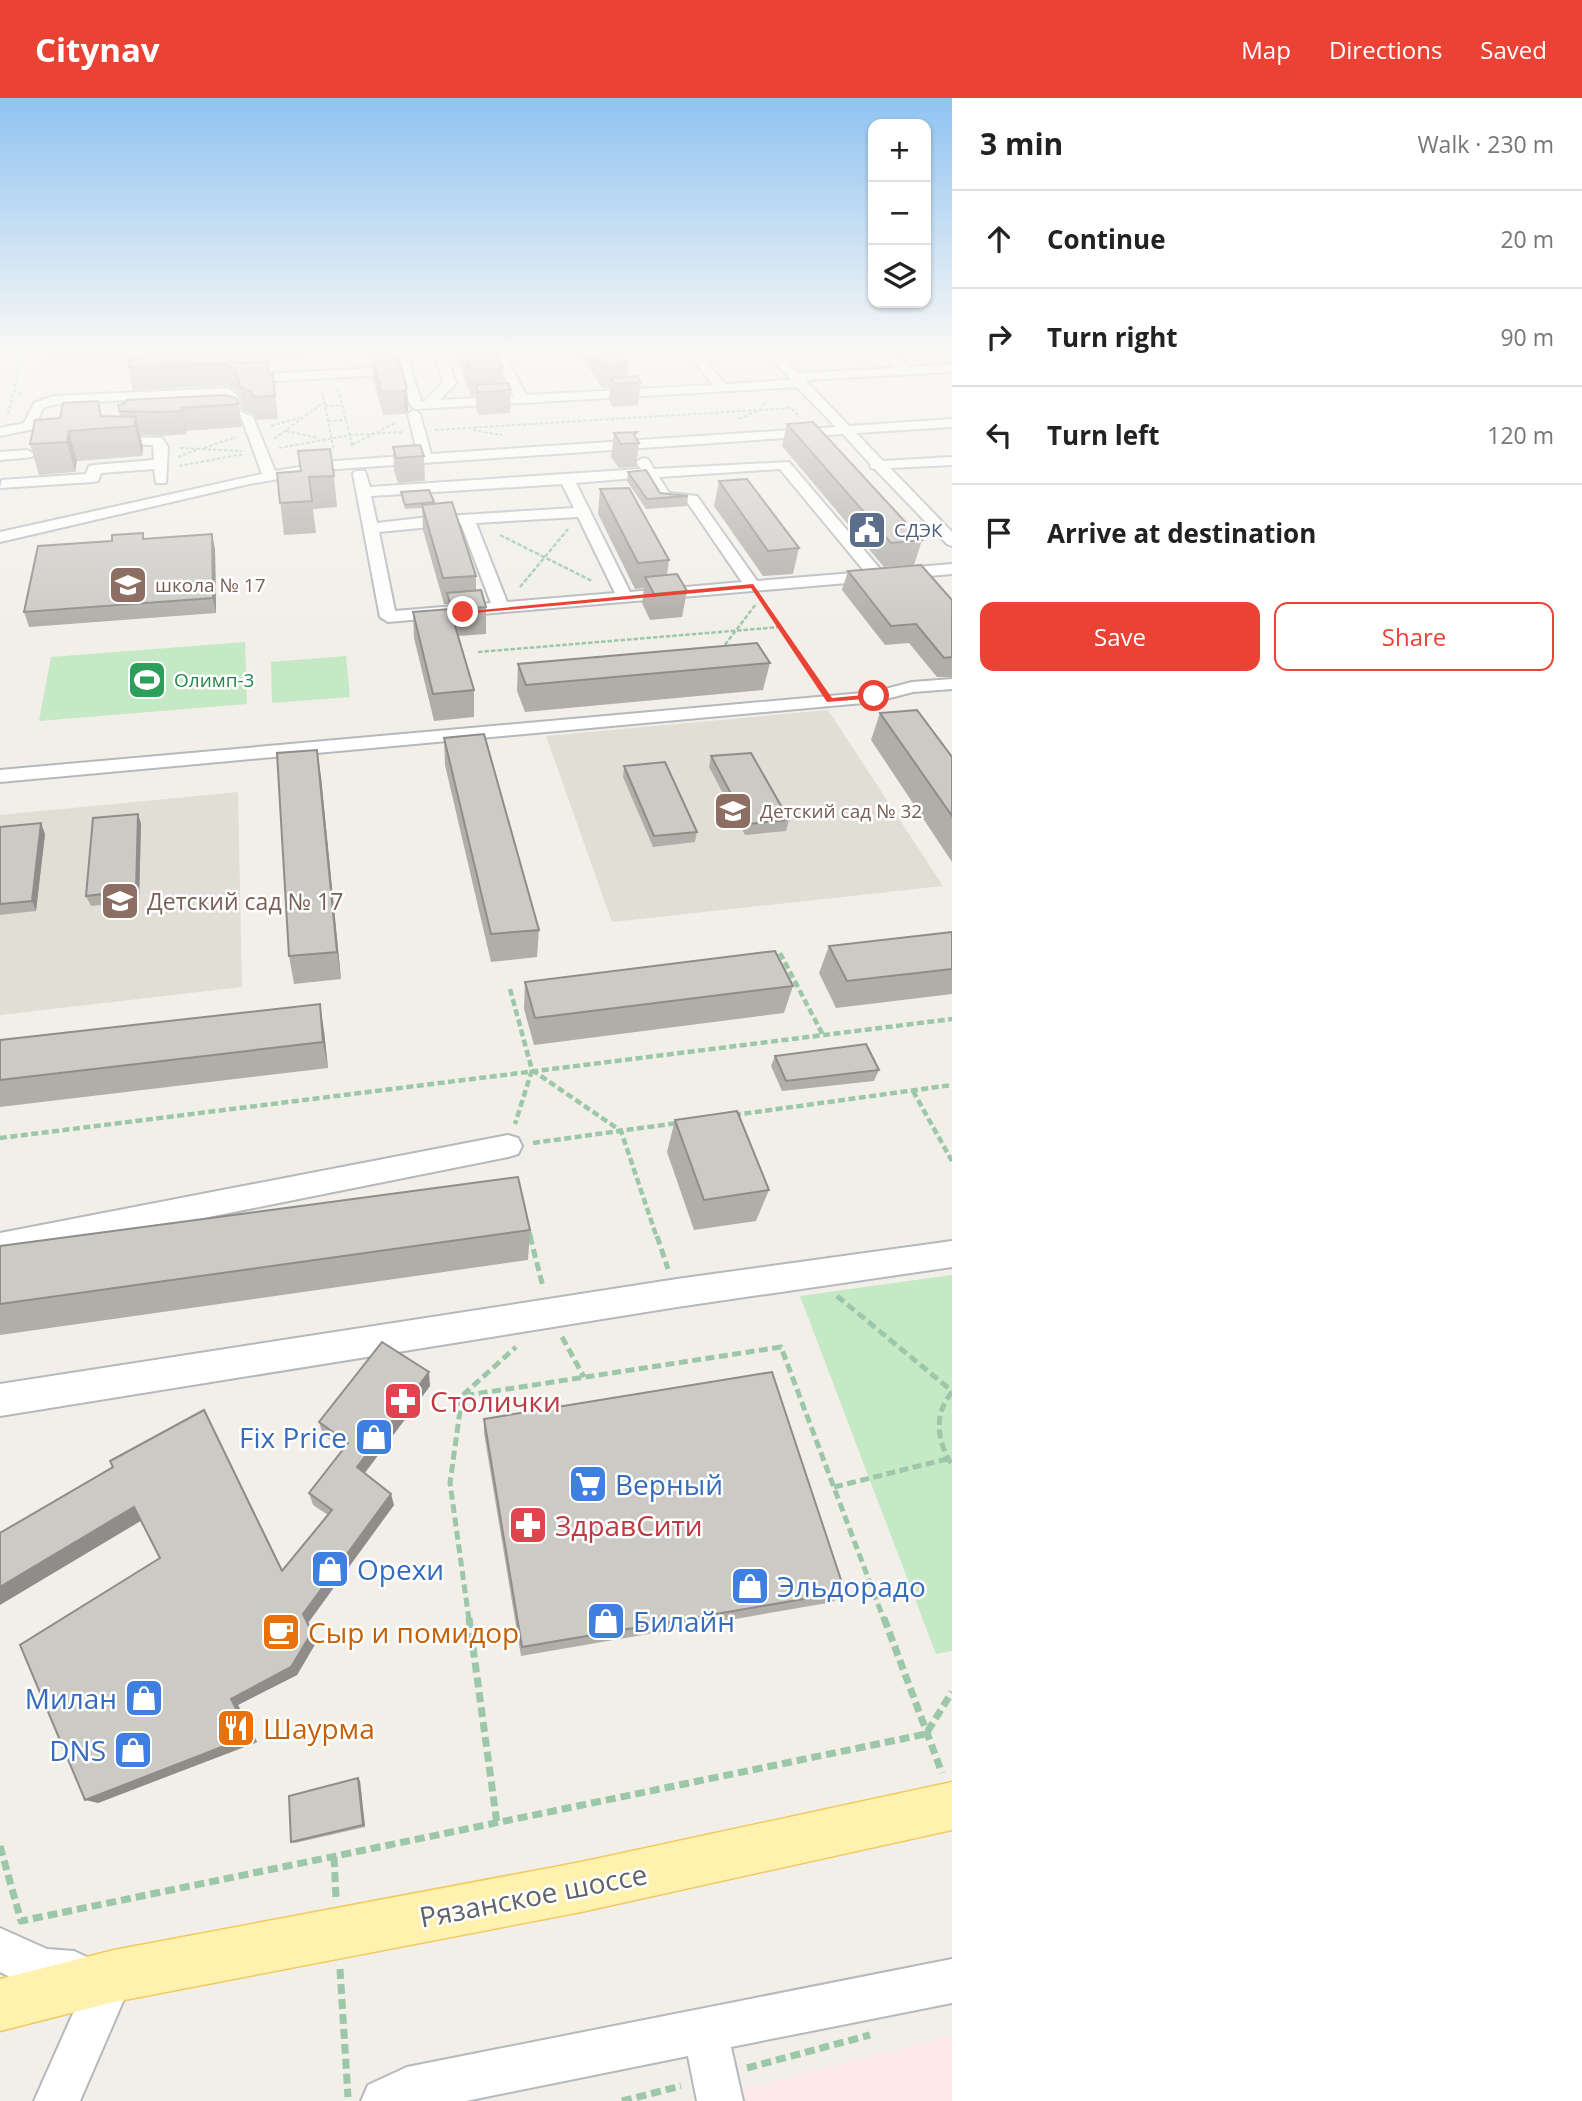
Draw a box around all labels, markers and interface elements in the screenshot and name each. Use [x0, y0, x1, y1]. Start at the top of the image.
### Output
text: Citynav [35, 27, 160, 72]
text: Map [1241, 33, 1291, 66]
text: Directions [1329, 33, 1442, 66]
text: Saved [1480, 33, 1547, 66]
map controls [868, 119, 931, 308]
button: + [868, 119, 931, 182]
text: 3 min [980, 123, 1063, 164]
text: Walk · 230 m [1417, 128, 1554, 160]
button: − [868, 182, 931, 245]
icon: ahead [980, 220, 1018, 258]
text: Continue [1047, 221, 1166, 257]
text: 20 m [1500, 223, 1554, 255]
button: layers [868, 245, 931, 308]
icon: right [980, 318, 1018, 356]
text: Turn right [1047, 319, 1178, 355]
text: 90 m [1500, 321, 1554, 353]
icon: left [980, 416, 1018, 454]
text: Turn left [1047, 417, 1159, 453]
text: 120 m [1487, 419, 1554, 451]
public building icon: СДЭК [846, 509, 888, 551]
icon: arrive [980, 514, 1018, 552]
text: Arrive at destination [1047, 515, 1316, 551]
place label: СДЭК [894, 517, 943, 543]
school or university icon: школа № 17 [107, 564, 149, 606]
place label: школа № 17 [155, 572, 266, 598]
route end [447, 596, 478, 627]
button: Save [980, 602, 1260, 671]
button: Share [1274, 602, 1554, 671]
sports icon: Олимп-3 [126, 659, 168, 701]
place label: Олимп-3 [174, 667, 254, 693]
route start [858, 680, 889, 711]
school or university icon: Детский сад № 32 [712, 790, 754, 832]
place label: Детский сад № 32 [760, 798, 922, 824]
school or university icon: Детский сад № 17 [99, 880, 141, 922]
place label: Детский сад № 17 [147, 885, 343, 917]
pharmacy icon: Столички [382, 1380, 424, 1422]
place label: Столички [430, 1382, 561, 1420]
shop icon: Fix Price [353, 1416, 395, 1458]
place label: Fix Price [239, 1418, 347, 1456]
supermarket icon: Верный [567, 1463, 609, 1505]
place label: Верный [615, 1465, 723, 1503]
pharmacy icon: ЗдравСити [507, 1504, 549, 1546]
place label: ЗдравСити [555, 1506, 703, 1544]
shop icon: Орехи [309, 1548, 351, 1590]
place label: Орехи [357, 1550, 444, 1588]
shop icon: Эльдорадо [729, 1565, 771, 1607]
place label: Эльдорадо [777, 1567, 926, 1605]
shop icon: Билайн [585, 1600, 627, 1642]
place label: Билайн [633, 1602, 735, 1640]
cafe icon: Сыр и помидор [260, 1611, 302, 1653]
place label: Сыр и помидор [308, 1613, 519, 1651]
shop icon: Милан [123, 1677, 165, 1719]
place label: Милан [25, 1679, 117, 1717]
restaurant icon: Шаурма [215, 1707, 257, 1749]
place label: Шаурма [263, 1709, 375, 1747]
shop icon: DNS [112, 1729, 154, 1771]
place label: DNS [49, 1731, 106, 1769]
street label: Рязанское шоссе [416, 1854, 650, 1936]

